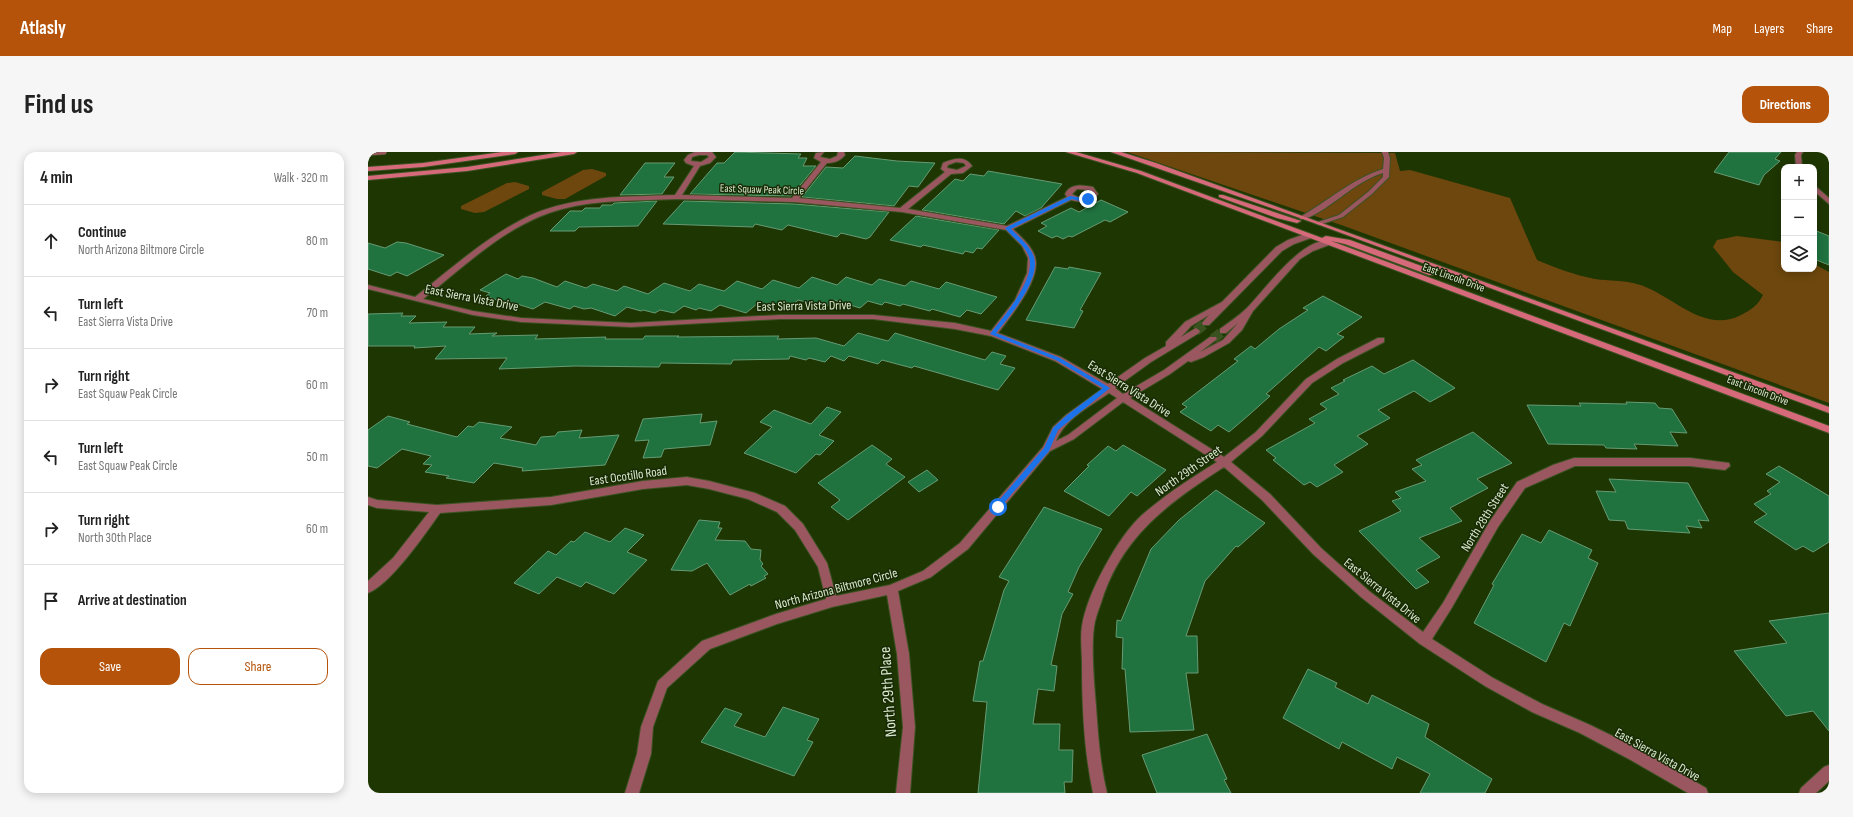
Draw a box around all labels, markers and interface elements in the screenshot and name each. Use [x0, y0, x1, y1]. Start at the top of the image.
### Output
text: Atlasly [20, 17, 66, 40]
text: Map [1712, 20, 1732, 37]
text: Layers [1754, 20, 1784, 37]
text: Share [1806, 20, 1833, 37]
button: Directions [1742, 86, 1829, 123]
text: Find us [24, 88, 93, 121]
map controls [1781, 164, 1817, 272]
button: + [1781, 164, 1817, 200]
text: 4 min [40, 168, 73, 188]
text: Walk · 320 m [274, 170, 328, 186]
street label: East Squaw Peak Circle [720, 182, 804, 197]
route end [1079, 190, 1097, 208]
button: − [1781, 200, 1817, 236]
text: Continue [78, 223, 127, 242]
icon: ahead [40, 230, 62, 252]
text: 80 m [306, 233, 328, 249]
button: layers [1781, 236, 1817, 272]
text: North Arizona Biltmore Circle [78, 242, 204, 258]
street label: East Lincoln Drive [1421, 260, 1487, 295]
street label: East Sierra Vista Drive [424, 281, 520, 315]
text: Turn left [78, 295, 123, 314]
street label: East Sierra Vista Drive [756, 297, 852, 315]
icon: left [40, 302, 62, 324]
text: 70 m [307, 305, 328, 321]
text: East Sierra Vista Drive [78, 314, 173, 330]
street label: East Sierra Vista Drive [1085, 357, 1174, 421]
text: Turn right [78, 367, 130, 386]
street label: East Lincoln Drive [1725, 373, 1791, 408]
icon: right [40, 374, 62, 396]
text: 60 m [306, 377, 328, 393]
text: East Squaw Peak Circle [78, 386, 177, 402]
text: Turn left [78, 439, 123, 458]
street label: North 29th Street [1152, 442, 1225, 500]
icon: left [40, 446, 62, 468]
text: 50 m [307, 449, 328, 465]
text: East Squaw Peak Circle [78, 458, 177, 474]
street label: East Ocotillo Road [588, 463, 668, 489]
street label: North 28th Street [1458, 480, 1512, 555]
route start [989, 498, 1007, 516]
text: Turn right [78, 511, 130, 530]
icon: right [40, 518, 62, 540]
text: 60 m [306, 521, 328, 537]
text: North 30th Place [78, 530, 152, 546]
street label: East Sierra Vista Drive [1340, 555, 1424, 627]
street label: North Arizona Biltmore Circle [773, 565, 899, 613]
icon: arrive [40, 590, 62, 612]
text: Arrive at destination [78, 591, 187, 610]
street label: North 29th Place [876, 646, 901, 738]
button: Save [40, 648, 180, 685]
button: Share [188, 648, 328, 685]
street label: East Sierra Vista Drive [1612, 725, 1703, 785]

